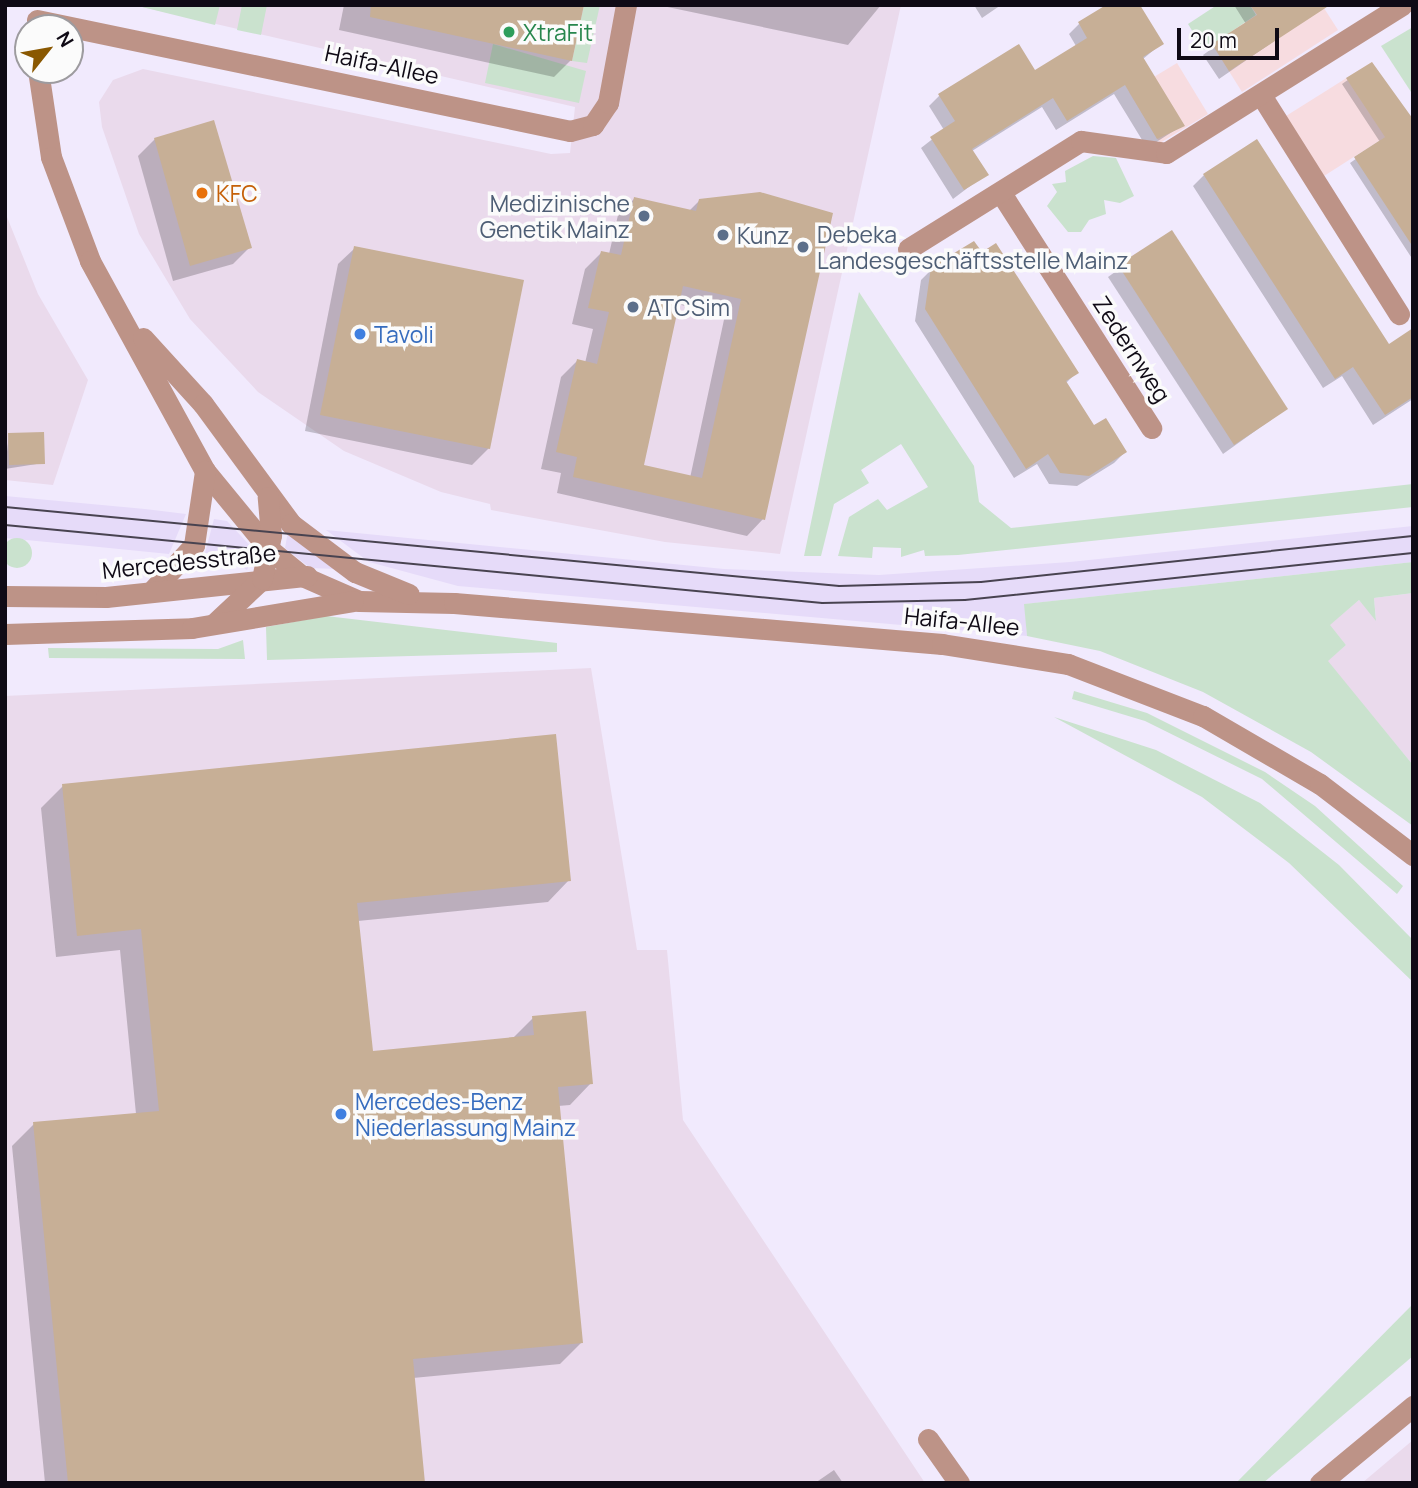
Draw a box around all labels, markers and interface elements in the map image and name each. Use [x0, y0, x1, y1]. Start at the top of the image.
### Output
north arrow [14, 14, 84, 84]
scale bar [1180, 14, 1282, 58]
place label: XtraFit [523, 18, 593, 46]
marker: XtraFit [501, 24, 517, 40]
text: 20 m [1190, 26, 1237, 54]
text: N [51, 27, 80, 52]
street label: Haifa-Allee [322, 38, 442, 90]
place label: KFC [216, 179, 258, 207]
marker: KFC [194, 185, 210, 201]
place label: Medizinische Genetik Mainz [480, 189, 630, 243]
marker: Medizinische Genetik Mainz [636, 208, 652, 224]
place label: Debeka Landesgeschäftsstelle Mainz [817, 220, 1128, 274]
place label: Kunz [737, 221, 789, 249]
marker: Kunz [715, 227, 731, 243]
marker: Debeka Landesgeschäftsstelle Mainz [795, 239, 811, 255]
street label: Zedernweg [1088, 291, 1176, 407]
place label: ATCSim [647, 293, 730, 321]
marker: ATCSim [625, 299, 641, 315]
place label: Tavoli [374, 320, 434, 348]
marker: Tavoli [352, 326, 368, 342]
street label: Mercedesstraße [101, 538, 277, 584]
street label: Haifa-Allee [903, 601, 1021, 641]
place label: Mercedes-Benz Niederlassung Mainz [355, 1087, 576, 1141]
marker: Mercedes-Benz Niederlassung Mainz [333, 1106, 349, 1122]

